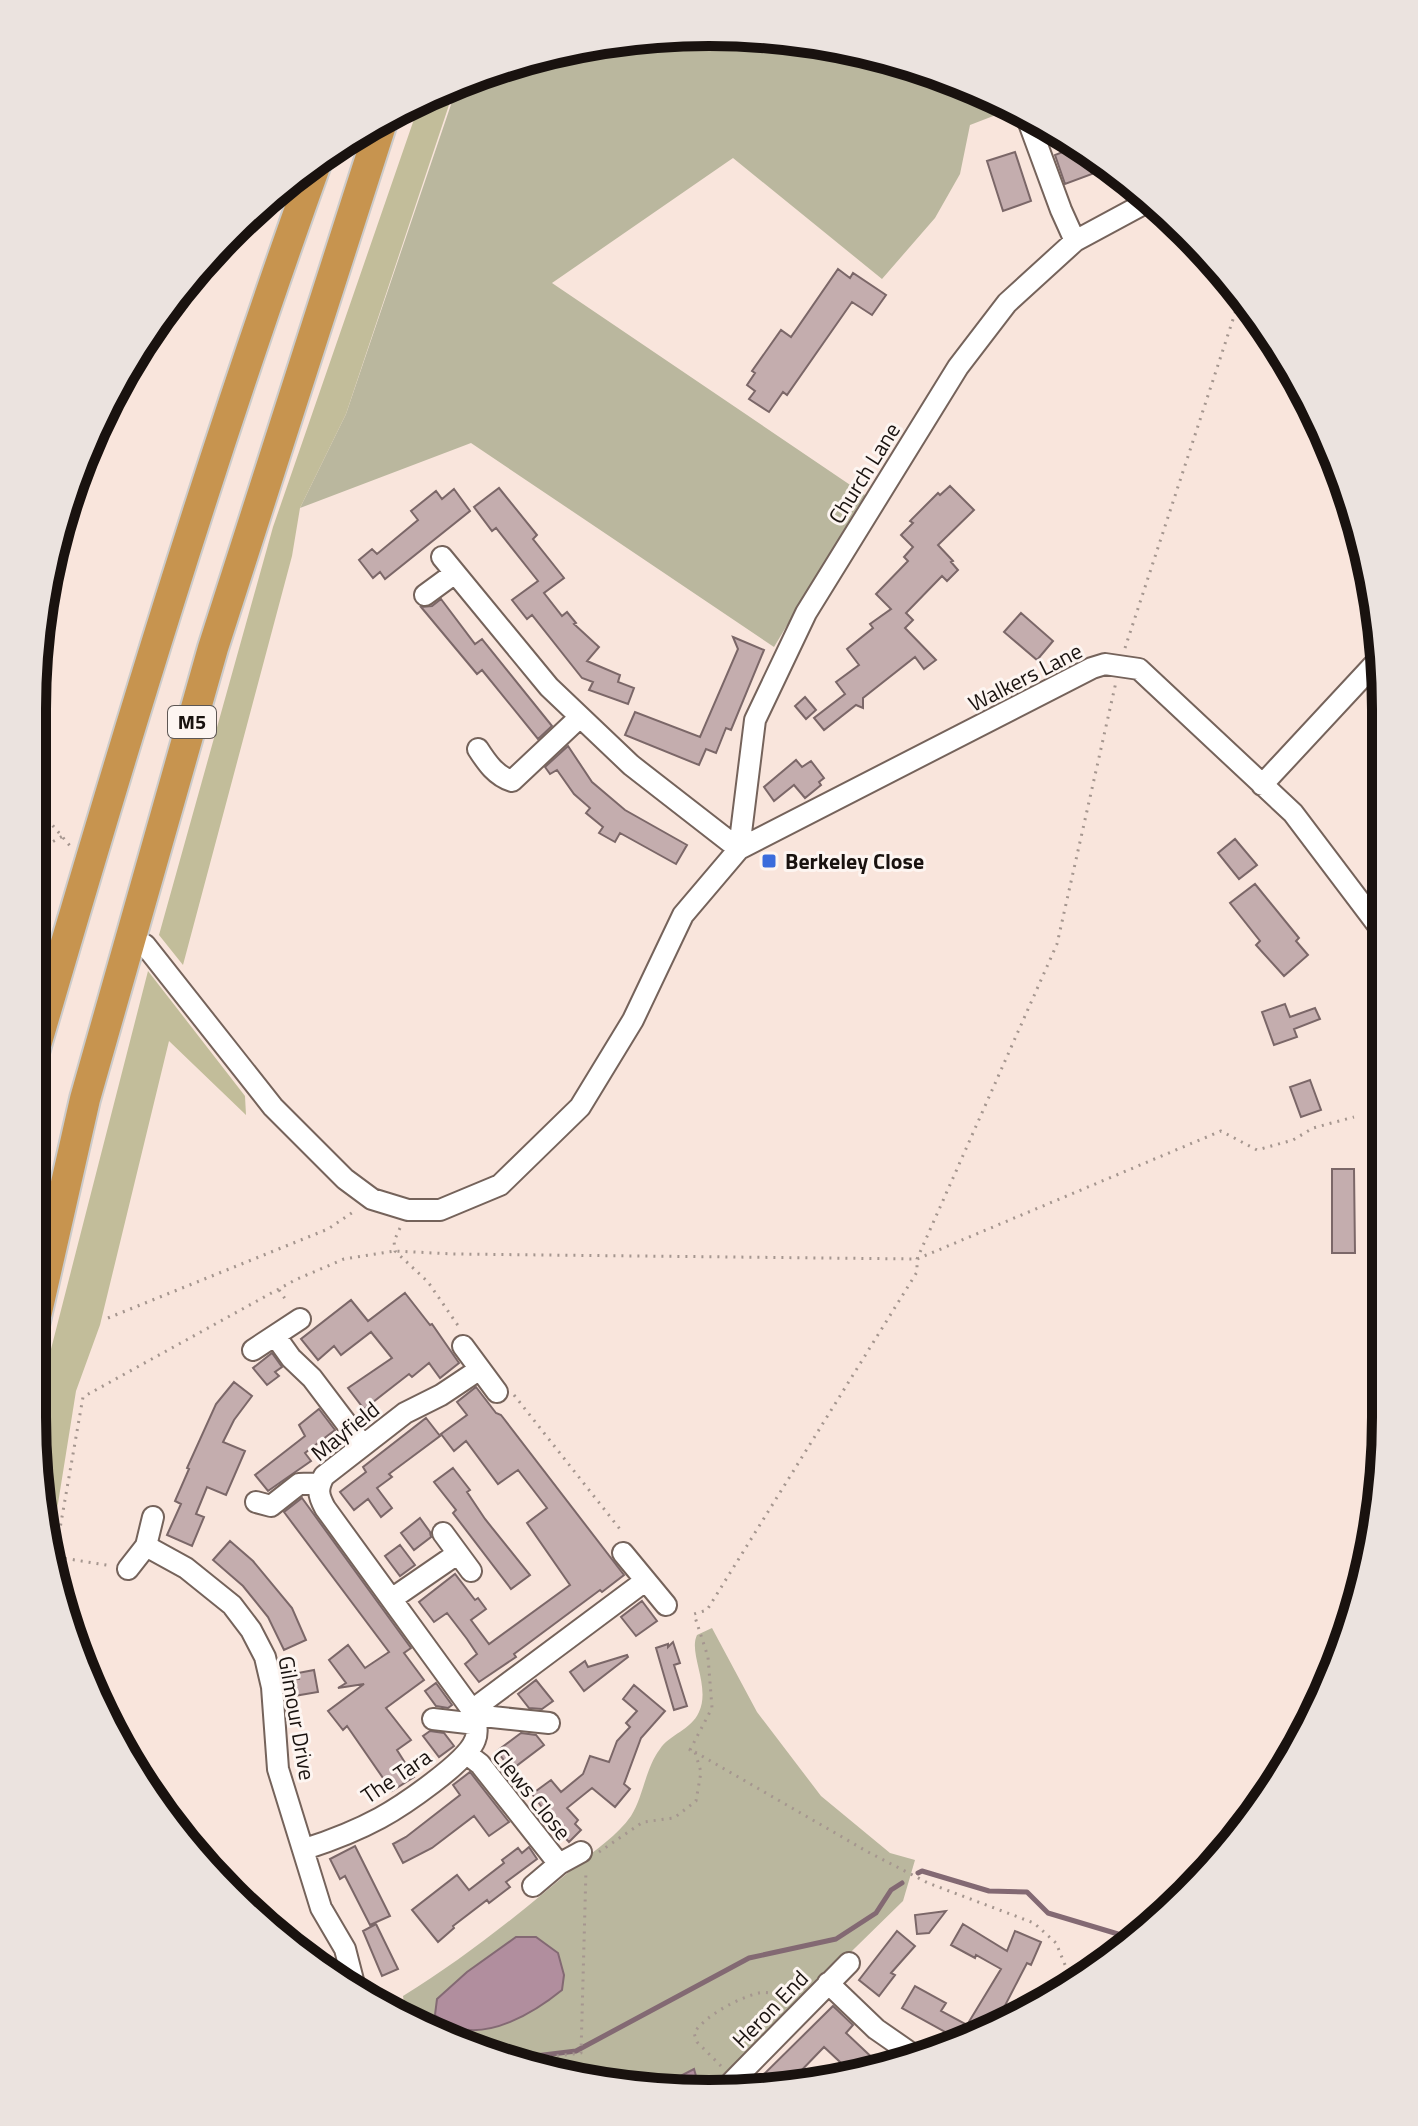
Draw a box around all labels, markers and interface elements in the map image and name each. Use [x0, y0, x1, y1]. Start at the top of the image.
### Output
street label: Church Lane [819, 416, 909, 530]
street label: Walkers Lane [962, 634, 1088, 720]
road number: M5 [168, 706, 216, 738]
place label: Berkeley Close [785, 844, 924, 878]
marker: Berkeley Close [760, 852, 778, 870]
street label: Mayfield [303, 1393, 387, 1469]
street label: Gilmour Drive [269, 1653, 325, 1783]
street label: The Tara [354, 1740, 438, 1812]
street label: Clews Close [484, 1741, 580, 1847]
street label: Heron End [724, 1962, 816, 2056]

